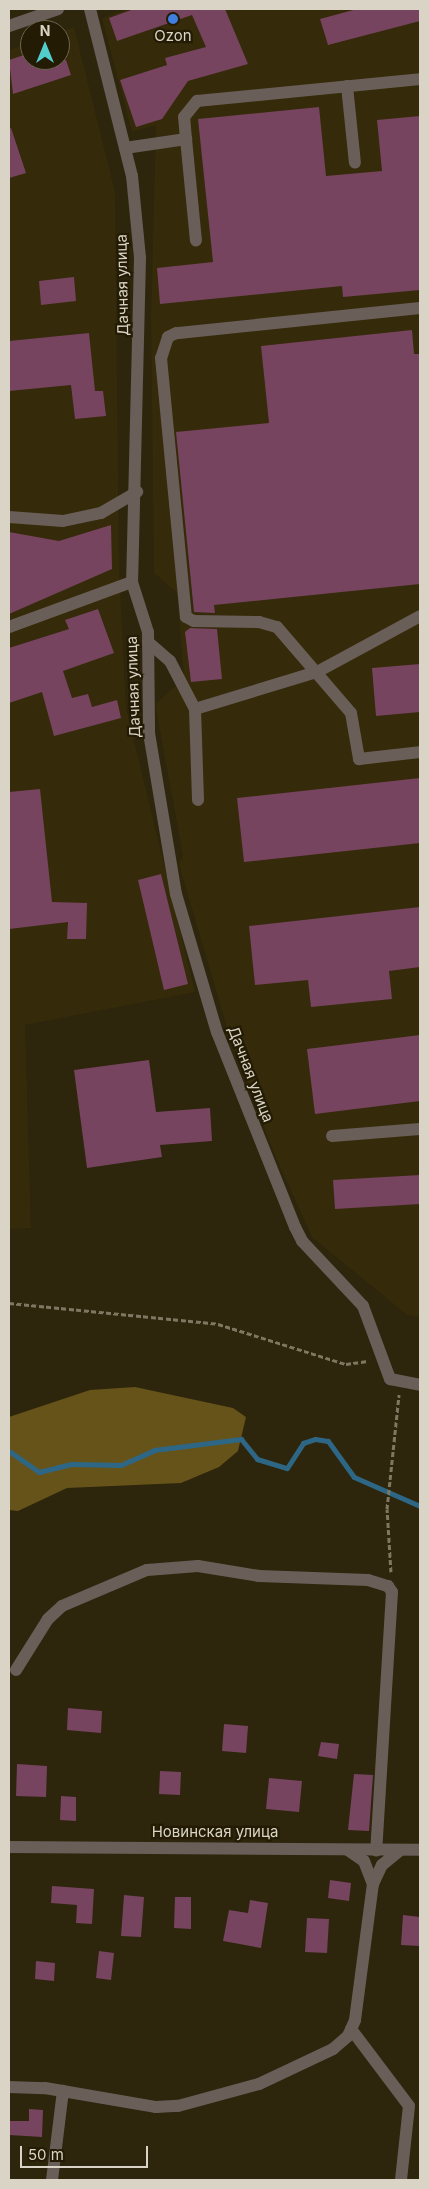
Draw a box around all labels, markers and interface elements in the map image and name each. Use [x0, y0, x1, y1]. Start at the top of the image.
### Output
marker: Ozon [167, 13, 179, 25]
north arrow [20, 20, 70, 70]
text: N [40, 22, 50, 39]
place label: Ozon [154, 27, 192, 45]
street label: Дачная улица [112, 234, 132, 336]
street label: Дачная улица [122, 636, 144, 738]
street label: Дачная улица [224, 1023, 278, 1125]
street label: Новинская улица [152, 1823, 278, 1841]
scale bar [22, 2136, 150, 2168]
text: 50 m [28, 2145, 64, 2164]

